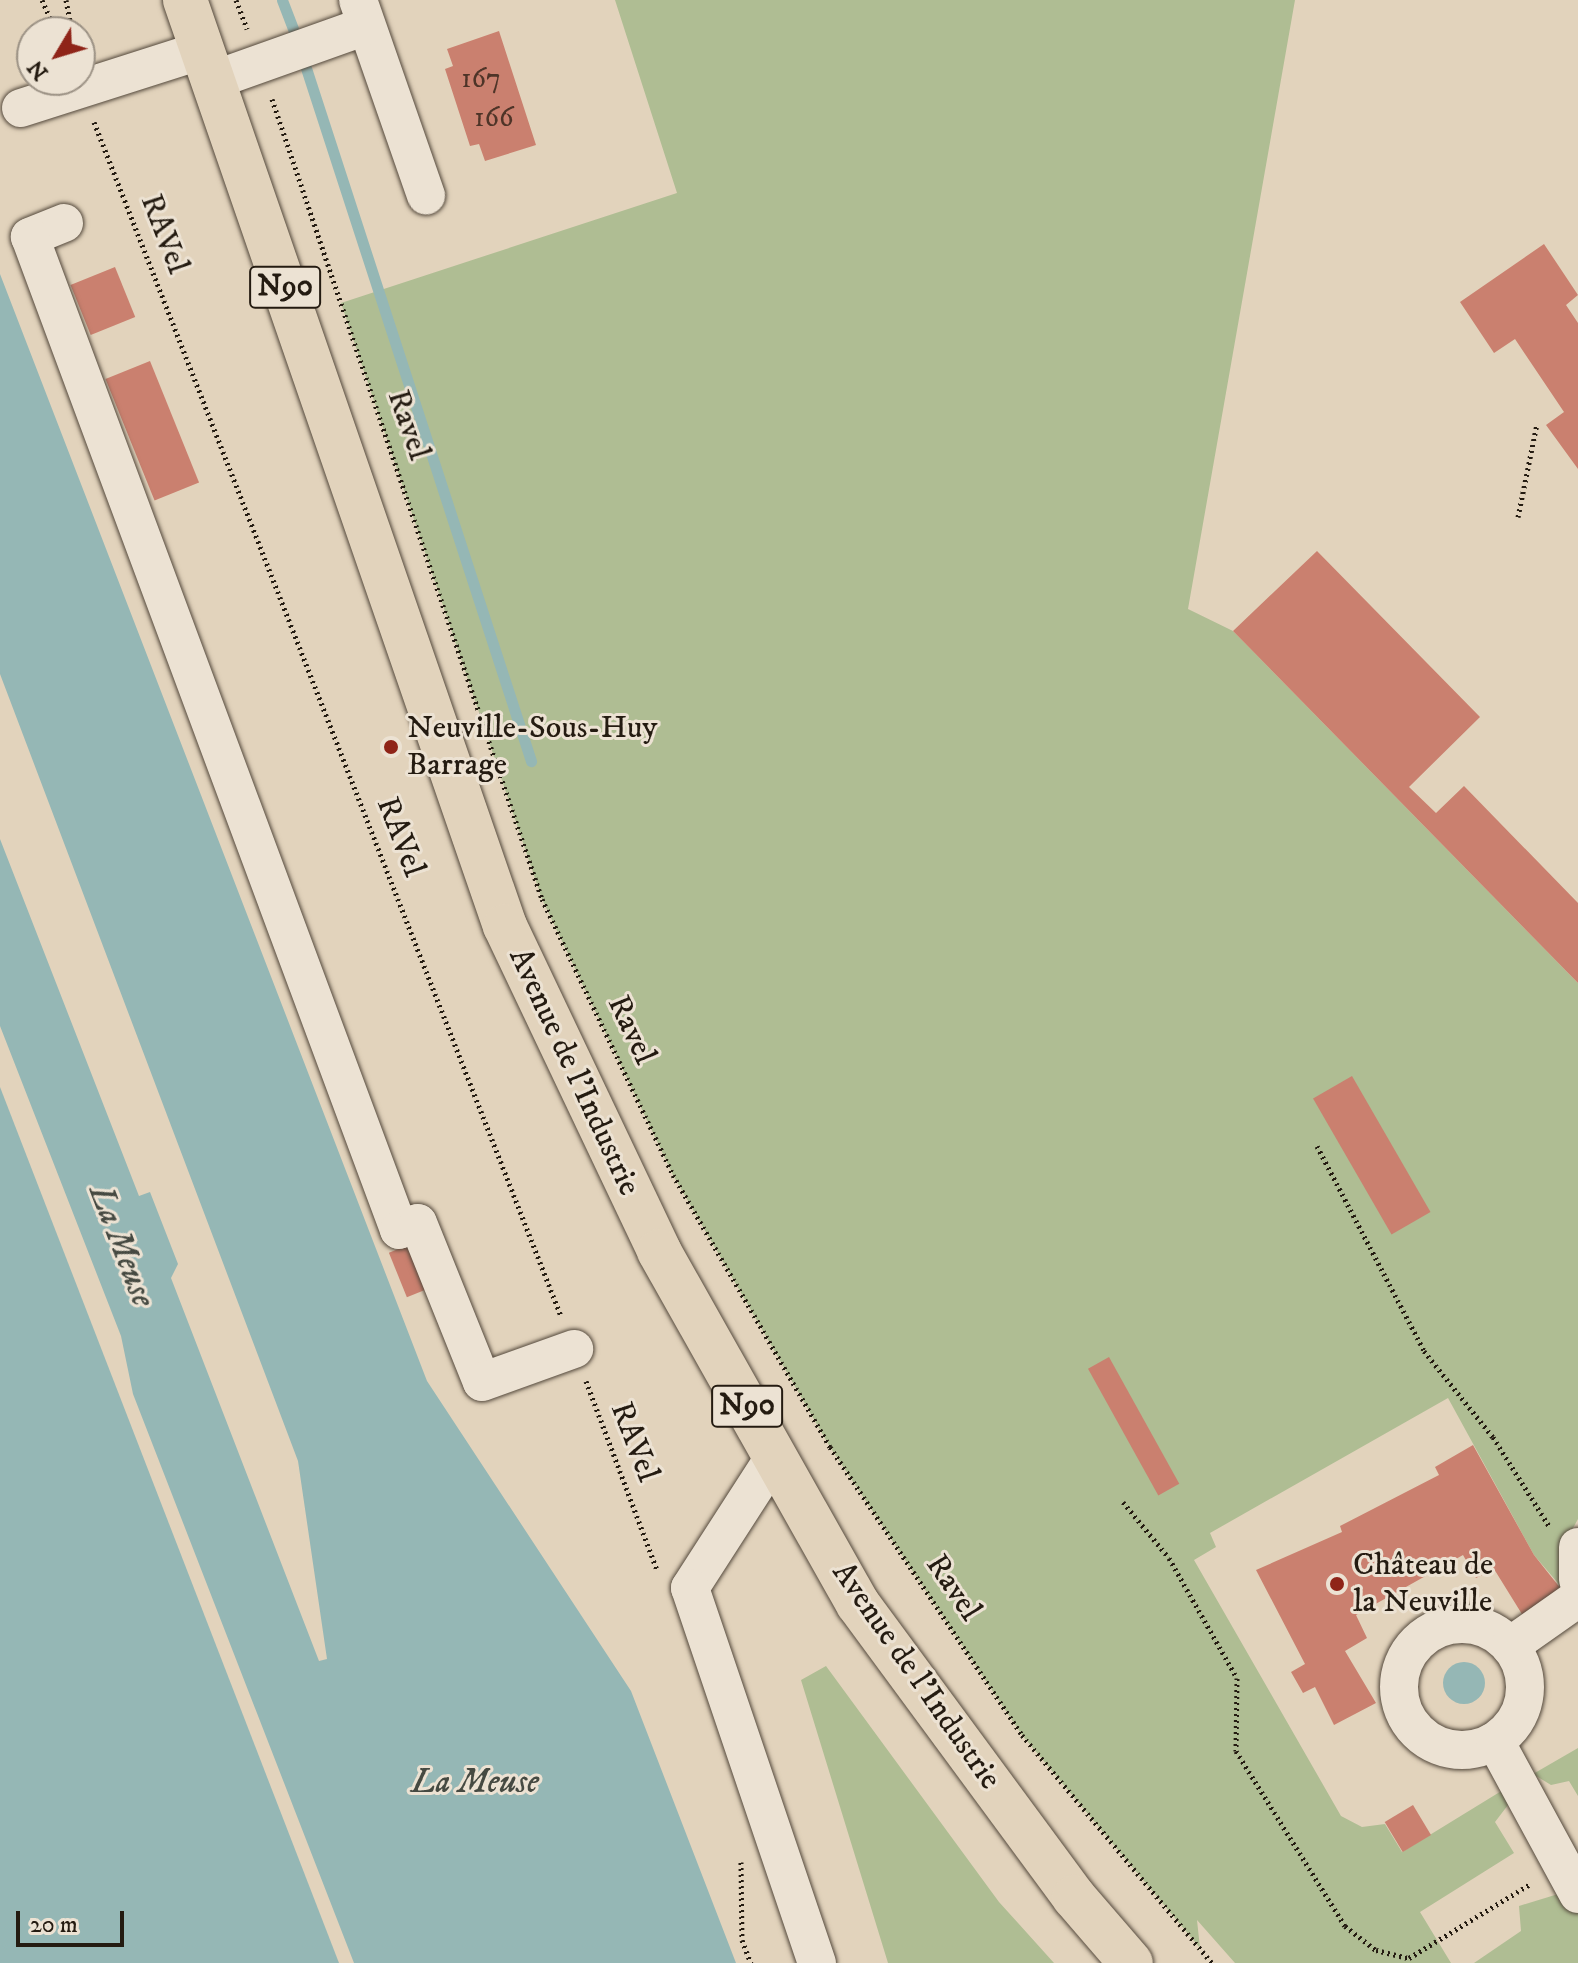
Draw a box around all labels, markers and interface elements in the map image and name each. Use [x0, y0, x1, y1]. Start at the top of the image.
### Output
north arrow [16, 16, 96, 96]
text: N [22, 54, 54, 85]
house number: 167 [461, 62, 501, 96]
house number: 166 [474, 101, 514, 135]
street label: RAVel [131, 189, 197, 279]
road number: N90 [249, 261, 321, 313]
street label: Ravel [378, 385, 438, 465]
place label: Neuville-Sous-Huy Barrage [407, 710, 658, 785]
marker: Neuville-Sous-Huy Barrage [382, 738, 400, 756]
street label: RAVel [367, 792, 433, 882]
street label: Avenue de l'Industrie [500, 942, 648, 1202]
street label: Ravel [598, 989, 664, 1071]
water label: La Meuse [79, 1179, 163, 1313]
road number: N90 [711, 1380, 783, 1432]
street label: RAVel [601, 1397, 667, 1487]
place label: Château de la Neuville [1353, 1547, 1493, 1622]
street label: Ravel [917, 1548, 989, 1628]
street label: Avenue de l'Industrie [823, 1555, 1009, 1797]
marker: Château de la Neuville [1328, 1575, 1346, 1593]
water label: La Meuse [411, 1763, 539, 1803]
scale bar [20, 1895, 128, 1945]
text: 20 m [30, 1910, 78, 1940]

